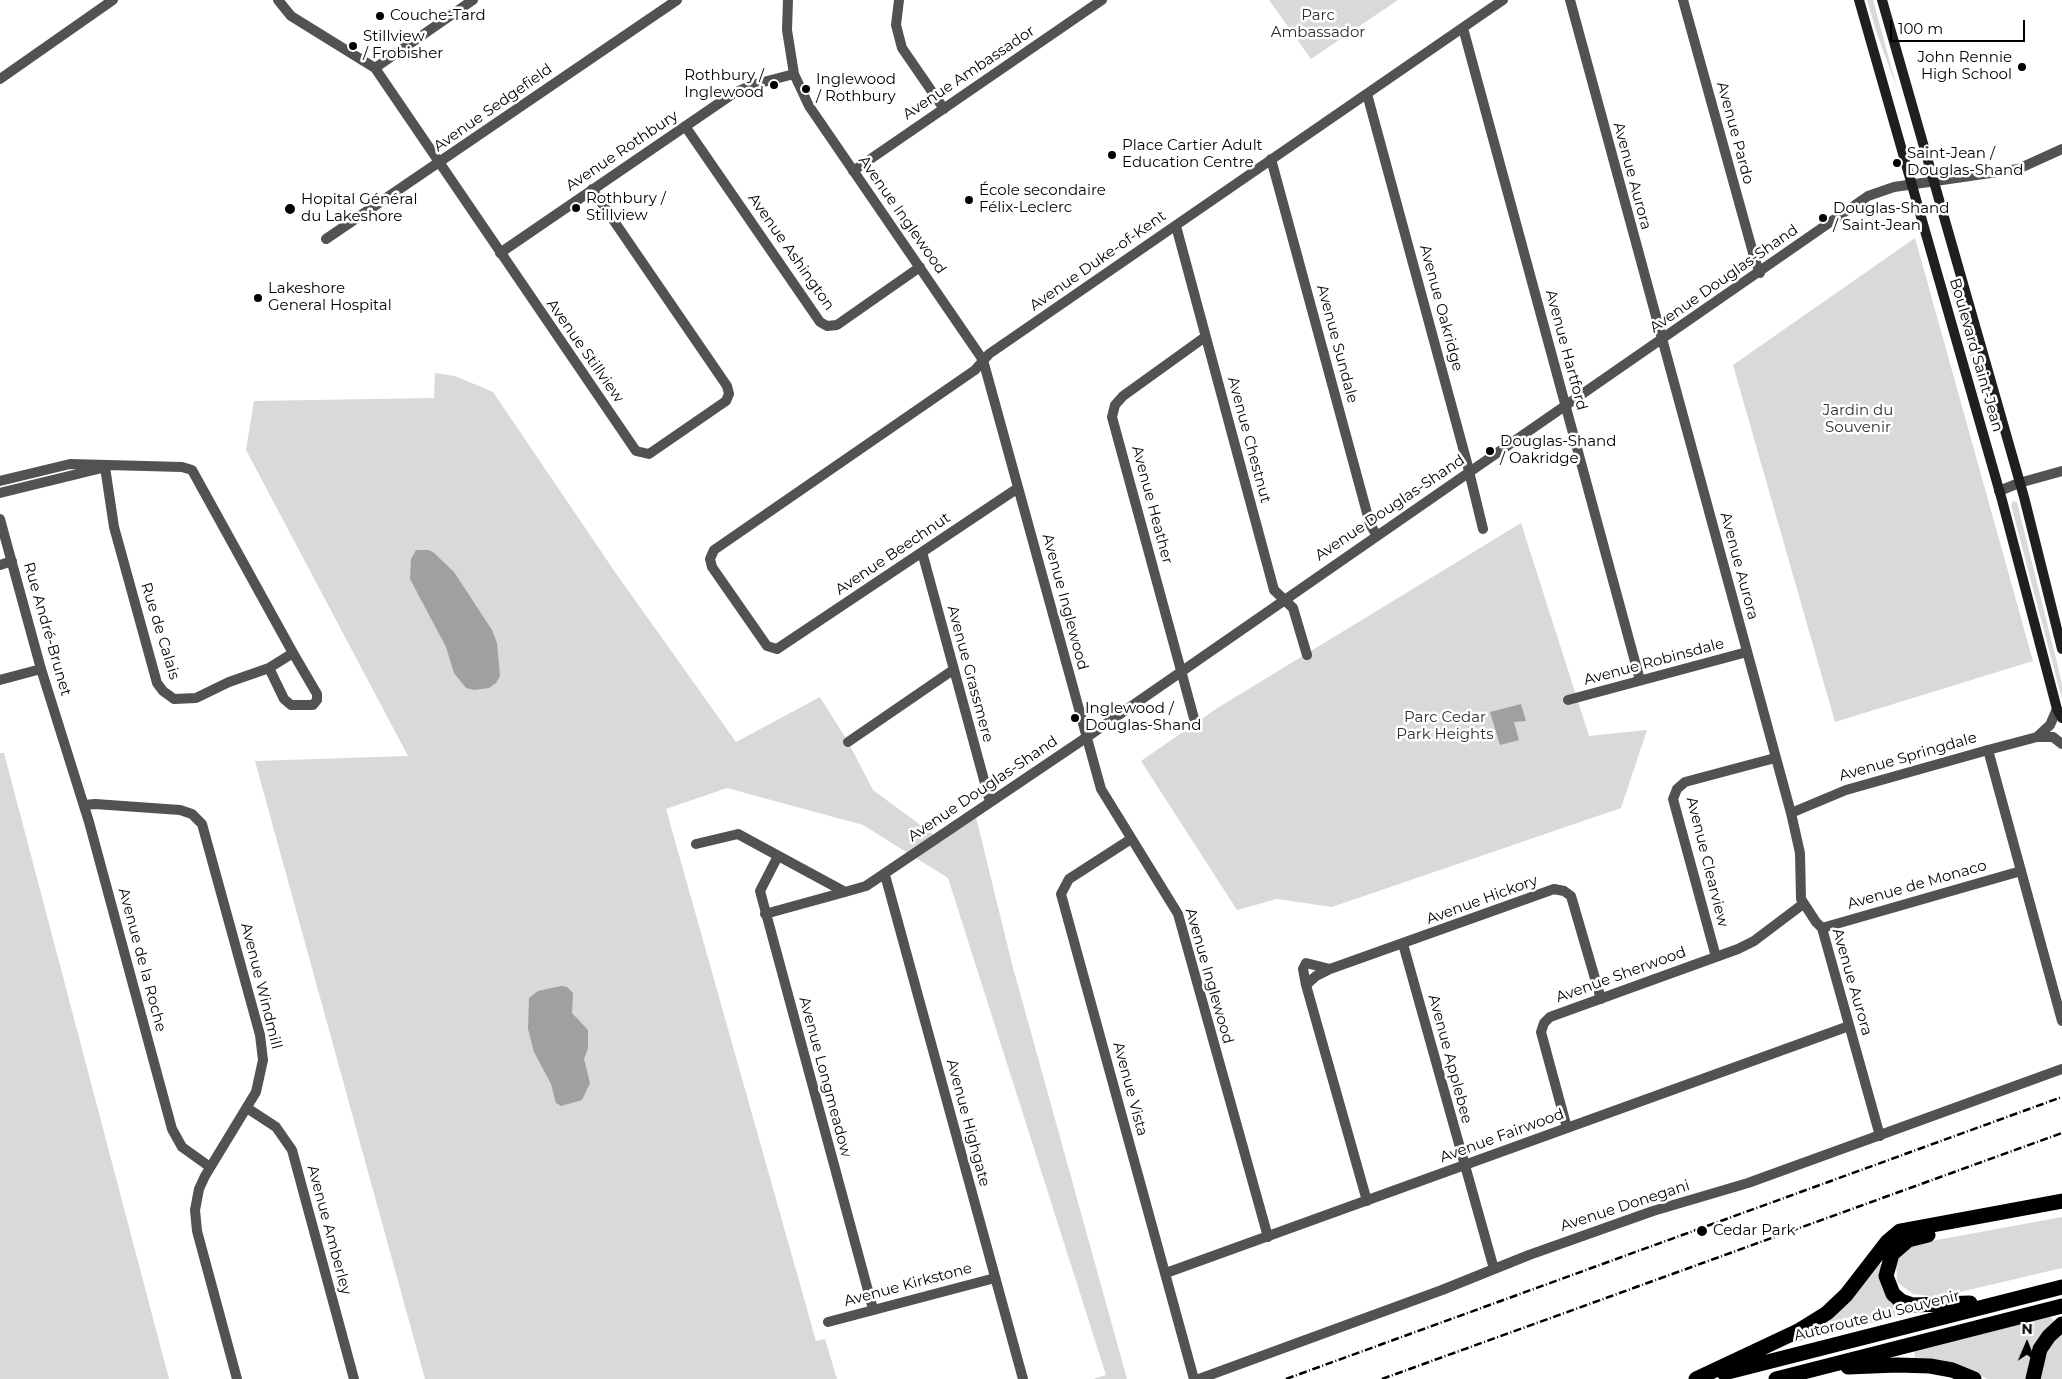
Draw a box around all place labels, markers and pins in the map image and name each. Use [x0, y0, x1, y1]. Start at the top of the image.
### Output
place label: Couche-Tard [390, 7, 486, 25]
marker: Couche-Tard [374, 10, 386, 22]
place label: Stillview / Frobisher [363, 28, 443, 63]
marker: Stillview / Frobisher [347, 40, 359, 52]
place label: John Rennie High School [1918, 49, 2012, 84]
marker: John Rennie High School [2016, 61, 2028, 73]
place label: Rothbury / Inglewood [684, 67, 764, 102]
place label: Inglewood / Rothbury [816, 71, 896, 106]
marker: Rothbury / Inglewood [768, 79, 780, 91]
marker: Inglewood / Rothbury [800, 83, 812, 95]
place label: Place Cartier Adult Education Centre [1122, 137, 1263, 172]
place label: Saint-Jean / Douglas-Shand [1907, 145, 2023, 180]
marker: Place Cartier Adult Education Centre [1106, 149, 1118, 161]
marker: Saint-Jean / Douglas-Shand [1891, 157, 1903, 169]
place label: École secondaire Félix-Leclerc [979, 182, 1106, 217]
place label: Rothbury / Stillview [586, 190, 666, 225]
place label: Hopital Général du Lakeshore [301, 191, 417, 226]
marker: École secondaire Félix-Leclerc [963, 194, 975, 206]
place label: Douglas-Shand / Saint-Jean [1833, 200, 1949, 235]
marker: Hopital Général du Lakeshore [283, 202, 297, 216]
marker: Rothbury / Stillview [570, 202, 582, 214]
marker: Douglas-Shand / Saint-Jean [1817, 212, 1829, 224]
place label: Lakeshore General Hospital [268, 280, 392, 315]
marker: Lakeshore General Hospital [252, 292, 264, 304]
place label: Douglas-Shand / Oakridge [1500, 433, 1616, 468]
marker: Douglas-Shand / Oakridge [1484, 445, 1496, 457]
place label: Inglewood / Douglas-Shand [1085, 700, 1201, 735]
marker: Inglewood / Douglas-Shand [1069, 712, 1081, 724]
place label: Cedar Park [1713, 1222, 1796, 1240]
marker: Cedar Park [1695, 1224, 1709, 1238]

